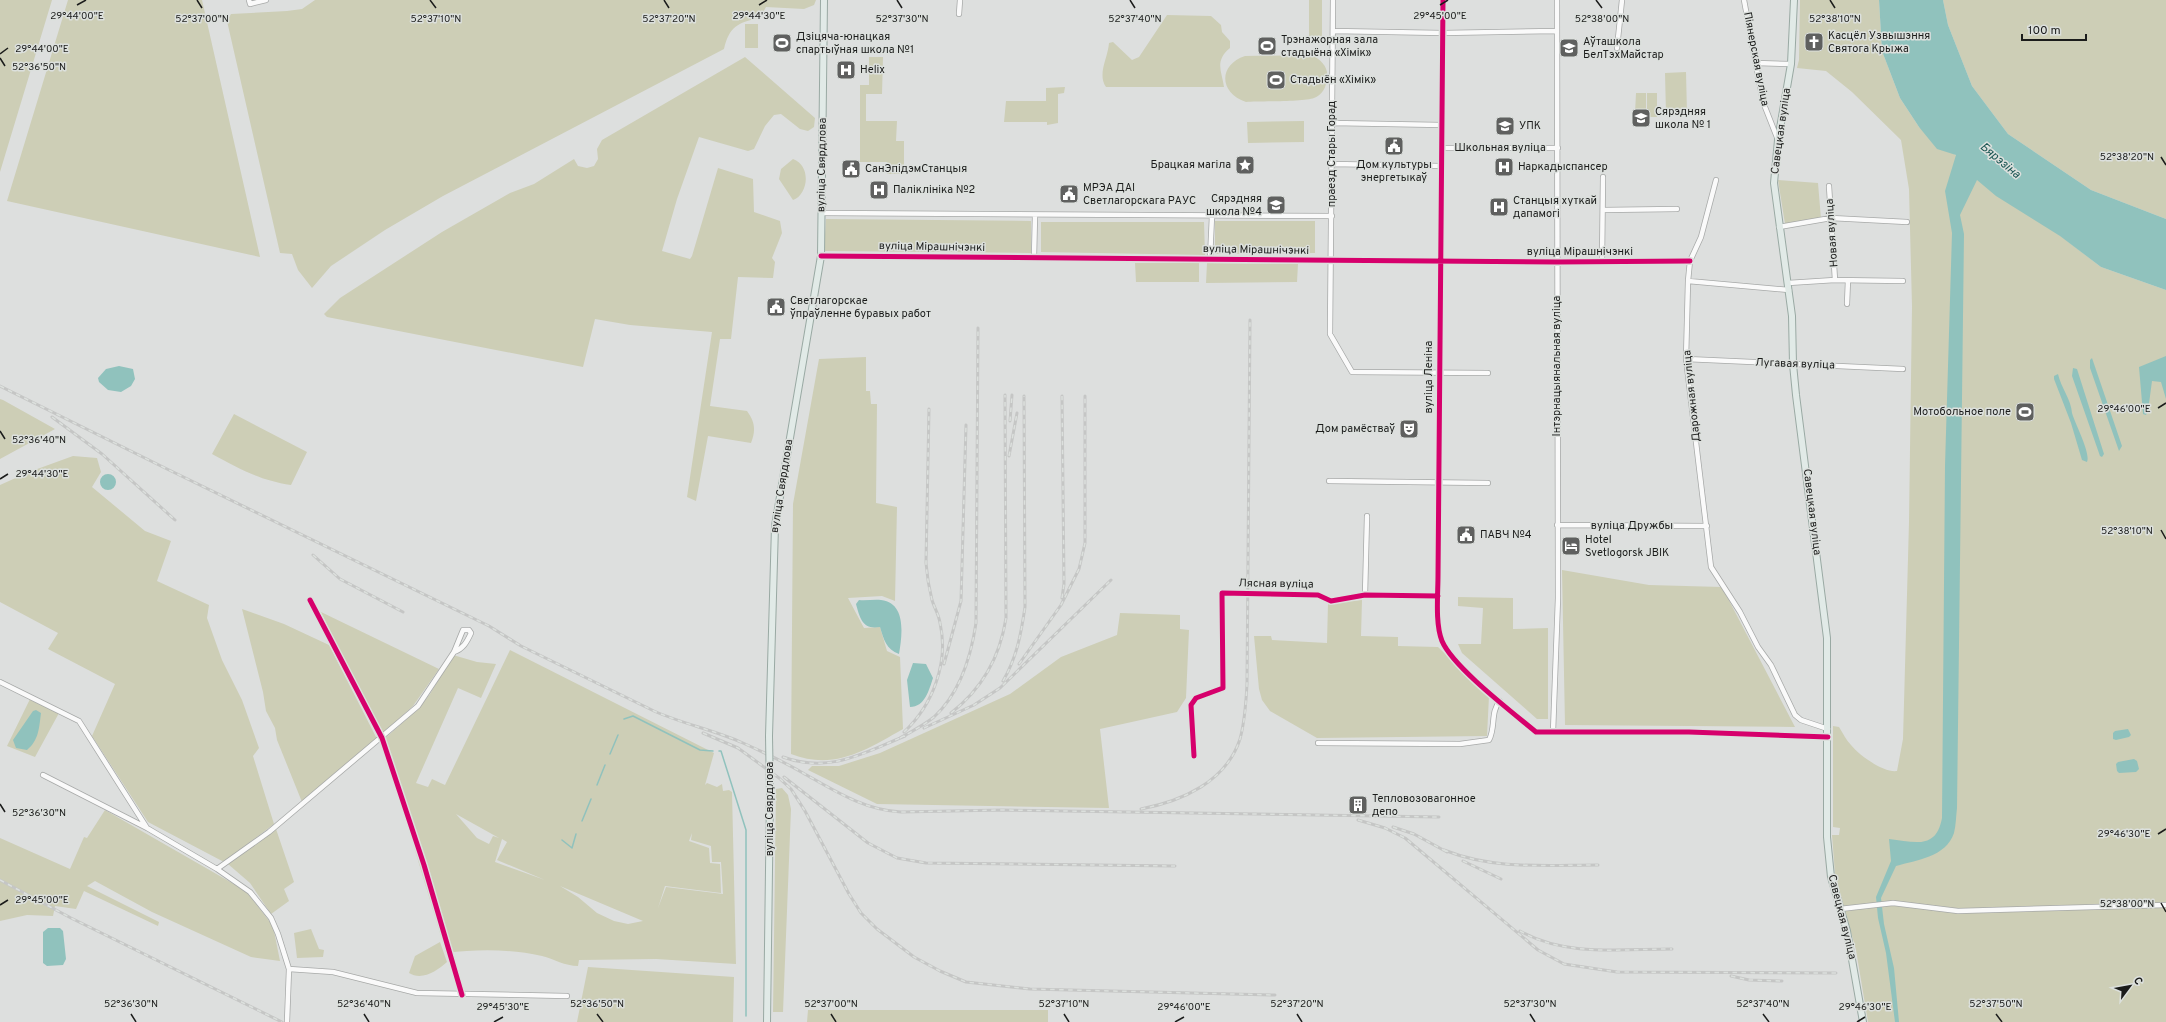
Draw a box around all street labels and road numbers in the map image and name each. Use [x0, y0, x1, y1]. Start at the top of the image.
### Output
street label: Піянерская вуліца [1740, 11, 1772, 107]
street label: Савецкая вуліца [1768, 87, 1794, 175]
street label: праезд Стары Горад [1325, 101, 1339, 207]
street label: вуліца Свярдлова [814, 117, 830, 212]
street label: Школьная вуліца [1454, 141, 1546, 155]
street label: Новая вуліца [1823, 198, 1841, 268]
street label: вуліца Мірашнічэнкі [879, 239, 985, 255]
street label: вуліца Мірашнічэнкі [1203, 242, 1309, 258]
street label: вуліца Мірашнічэнкі [1527, 245, 1633, 259]
street label: Інтэрнацыянальная вуліца [1550, 295, 1564, 436]
street label: вуліца Леніна [1422, 340, 1436, 413]
street label: Дарожная вуліца [1680, 349, 1704, 443]
street label: Лугавая вуліца [1755, 356, 1835, 372]
street label: вуліца Свярдлова [768, 438, 796, 534]
street label: Савецкая вуліца [1800, 468, 1824, 556]
street label: вуліца Дружбы [1591, 519, 1673, 533]
street label: Лясная вуліца [1238, 576, 1314, 592]
street label: вуліца Свярдлова [763, 761, 777, 856]
street label: Савецкая вуліца [1825, 873, 1859, 961]

